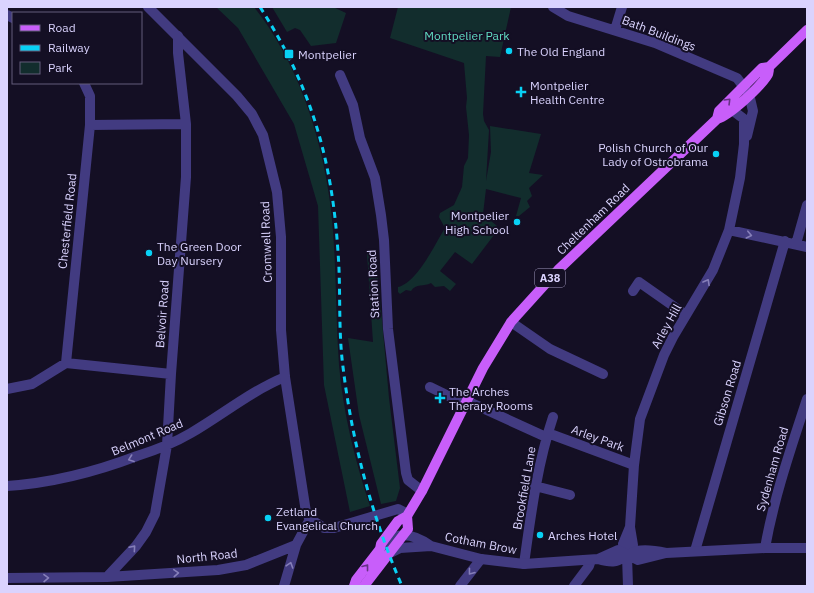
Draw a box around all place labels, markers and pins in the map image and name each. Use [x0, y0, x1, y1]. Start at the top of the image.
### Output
place label: The Old England [517, 44, 605, 59]
marker: The Old England [504, 46, 514, 56]
place label: Montpelier [298, 47, 357, 62]
marker: Montpelier [283, 48, 295, 60]
place label: Montpelier Health Centre [530, 78, 605, 107]
marker: Montpelier Health Centre [515, 86, 527, 98]
place label: Polish Church of Our Lady of Ostrobrama [598, 140, 709, 169]
marker: Polish Church of Our Lady of Ostrobrama [711, 149, 721, 159]
place label: Montpelier High School [445, 208, 510, 237]
marker: Montpelier High School [512, 217, 522, 227]
place label: The Green Door Day Nursery [157, 239, 242, 268]
marker: The Green Door Day Nursery [144, 248, 154, 258]
place label: The Arches Therapy Rooms [449, 384, 533, 413]
marker: The Arches Therapy Rooms [434, 392, 446, 404]
place label: Zetland Evangelical Church [276, 504, 378, 533]
marker: Zetland Evangelical Church [263, 513, 273, 523]
place label: Arches Hotel [548, 528, 617, 543]
marker: Arches Hotel [535, 530, 545, 540]

